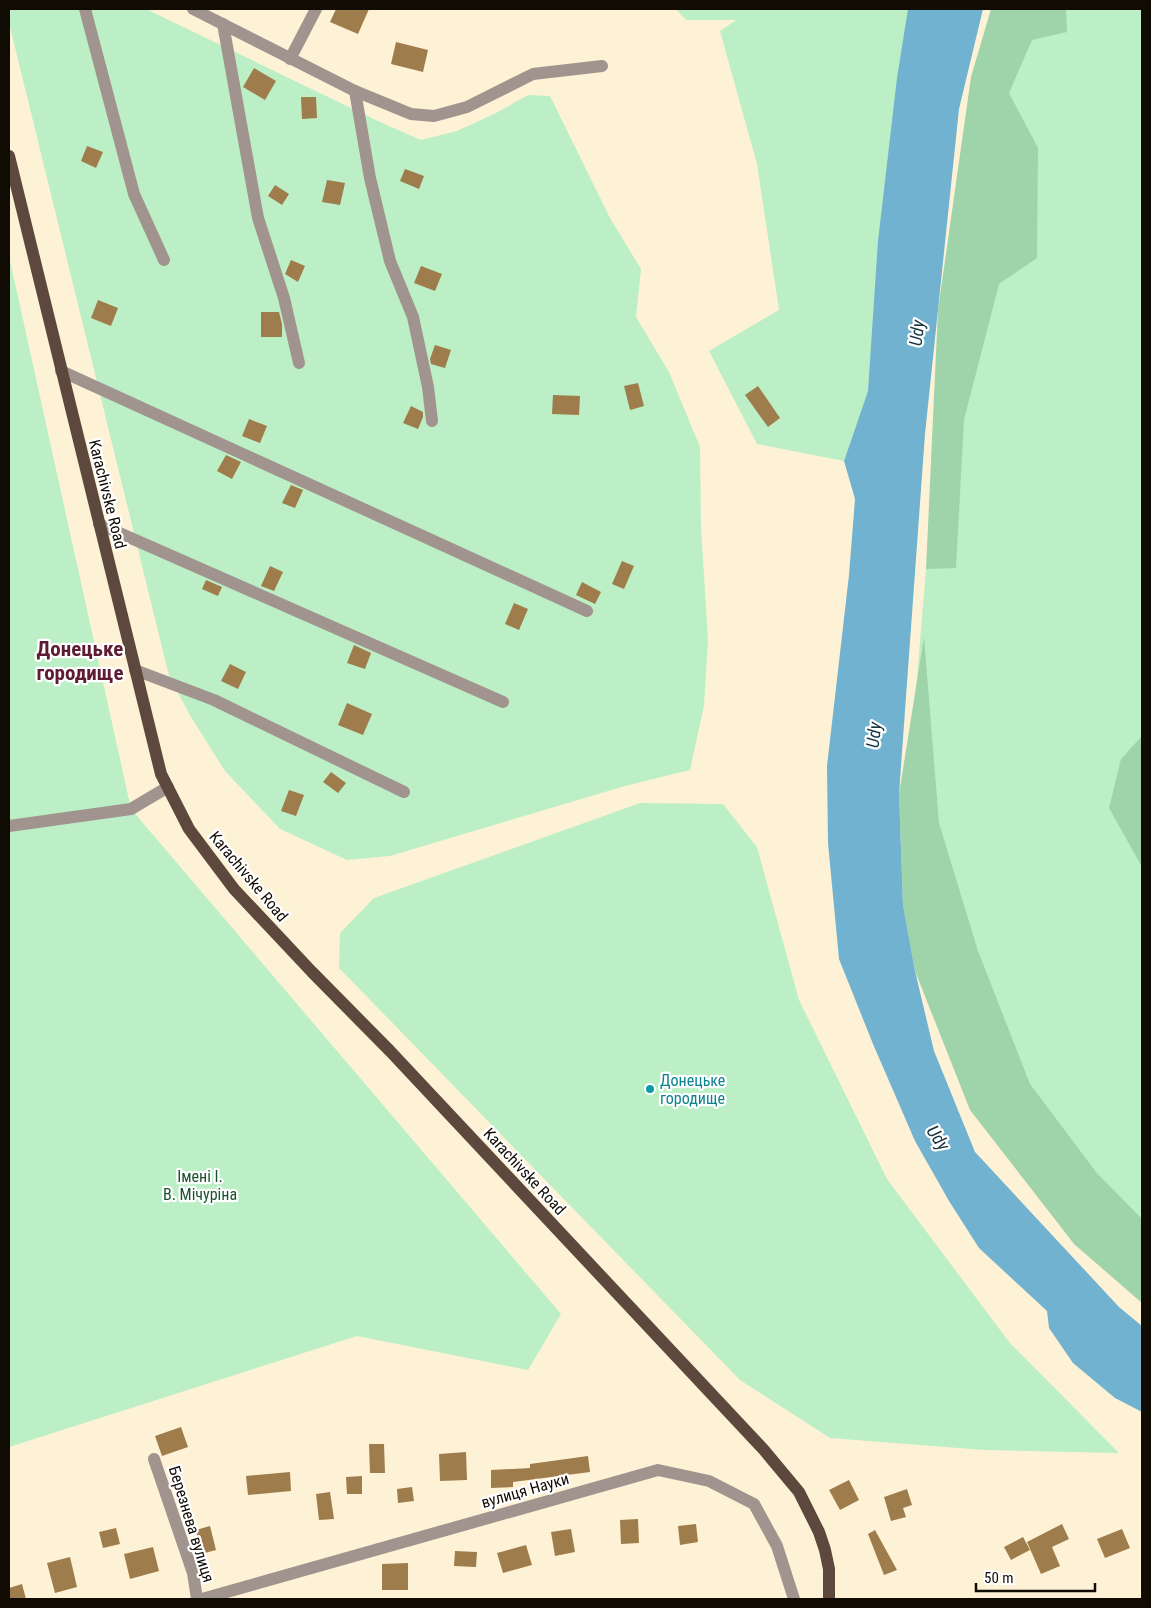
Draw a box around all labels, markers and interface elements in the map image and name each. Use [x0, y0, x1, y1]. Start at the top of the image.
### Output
water label: Udy [905, 318, 928, 347]
street label: Karachivske Road [85, 438, 130, 551]
district label: Донецьке городище [37, 637, 123, 685]
water label: Udy [862, 720, 885, 749]
street label: Karachivske Road [205, 827, 292, 925]
place label: Донецьке городище [660, 1071, 725, 1108]
marker: Донецьке городище [644, 1083, 656, 1095]
water label: Udy [923, 1121, 955, 1155]
street label: Karachivske Road [480, 1124, 570, 1219]
park label: Імені І. В. Мічуріна [163, 1167, 237, 1204]
street label: Березнева вулиця [165, 1464, 218, 1585]
street label: вулиця Науки [479, 1469, 571, 1512]
scale bar [976, 1560, 1095, 1592]
text: 50 m [984, 1569, 1014, 1587]

